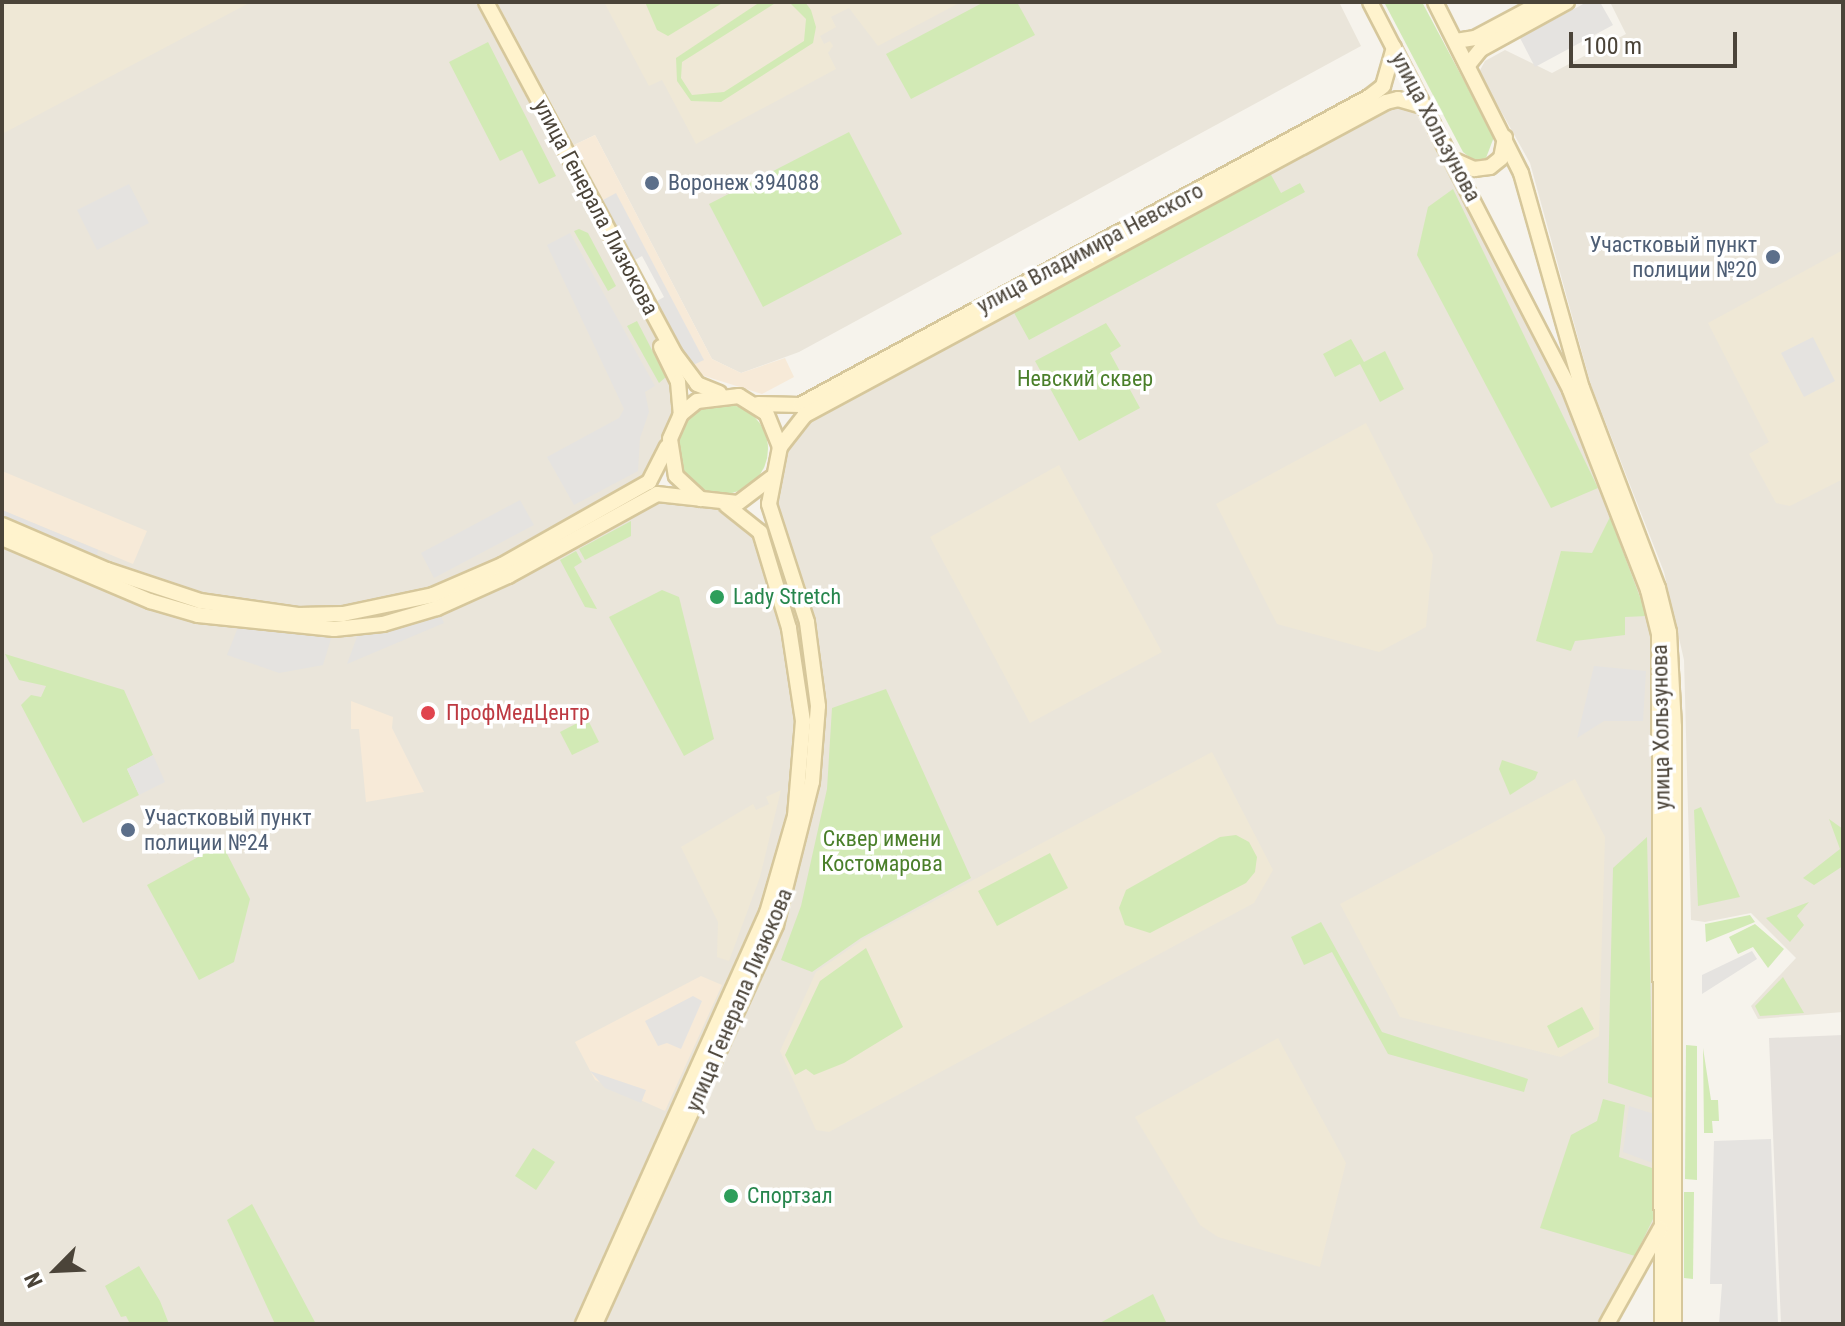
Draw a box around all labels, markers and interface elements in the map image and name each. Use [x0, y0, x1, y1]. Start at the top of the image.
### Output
scale bar [1573, 16, 1741, 66]
text: 100 m [1583, 32, 1642, 60]
street label: улица Хользунова [1385, 48, 1487, 206]
street label: улица Генерала Лизюкова [528, 95, 664, 319]
place label: Воронеж 394088 [668, 170, 819, 196]
marker: Воронеж 394088 [643, 174, 661, 192]
street label: улица Владимира Невского [972, 177, 1208, 319]
place label: Участковый пункт полиции №20 [1589, 231, 1757, 282]
marker: Участковый пункт полиции №20 [1764, 248, 1782, 266]
park label: Невский сквер [1017, 366, 1153, 392]
place label: Lady Stretch [733, 584, 841, 610]
marker: Lady Stretch [708, 588, 726, 606]
street label: улица Хользунова [1646, 644, 1676, 810]
place label: ПрофМедЦентр [446, 700, 590, 726]
marker: ПрофМедЦентр [417, 702, 439, 724]
place label: Участковый пункт полиции №24 [144, 804, 312, 856]
marker: Участковый пункт полиции №24 [119, 821, 137, 839]
park label: Сквер имени Костомарова [821, 825, 943, 876]
street label: улица Генерала Лизюкова [680, 884, 798, 1116]
place label: Спортзал [747, 1183, 833, 1209]
marker: Спортзал [722, 1187, 740, 1205]
north arrow [16, 1230, 96, 1310]
text: N [19, 1269, 48, 1291]

